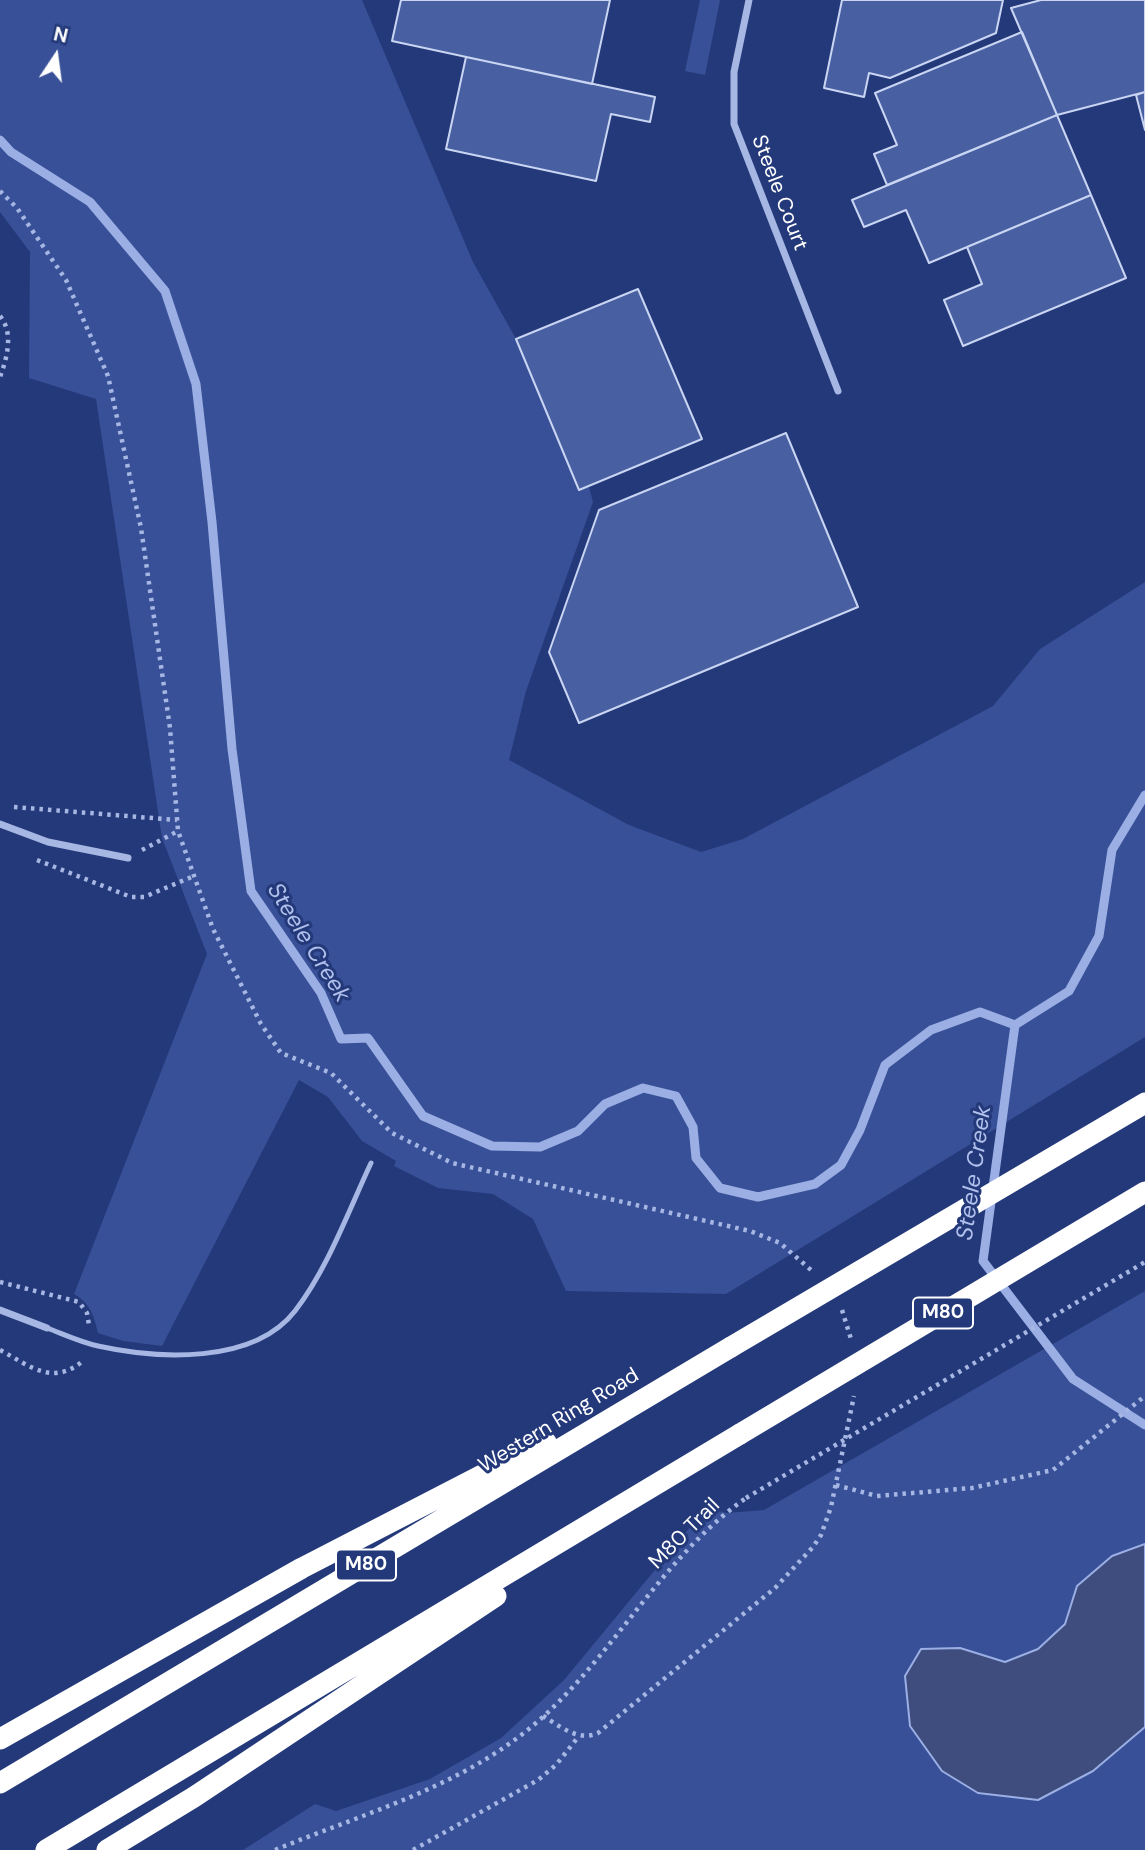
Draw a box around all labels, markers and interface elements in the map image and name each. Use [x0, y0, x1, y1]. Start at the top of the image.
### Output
north arrow [21, 21, 91, 91]
text: N [51, 21, 70, 49]
street label: Steele Court [745, 132, 813, 254]
water label: Steele Creek [260, 878, 356, 1008]
water label: Steele Creek [952, 1104, 998, 1242]
road number: M80 [913, 1298, 973, 1329]
street label: Western Ring Road [474, 1363, 644, 1479]
street label: M80 Trail [644, 1493, 726, 1575]
road number: M80 [336, 1550, 396, 1581]

